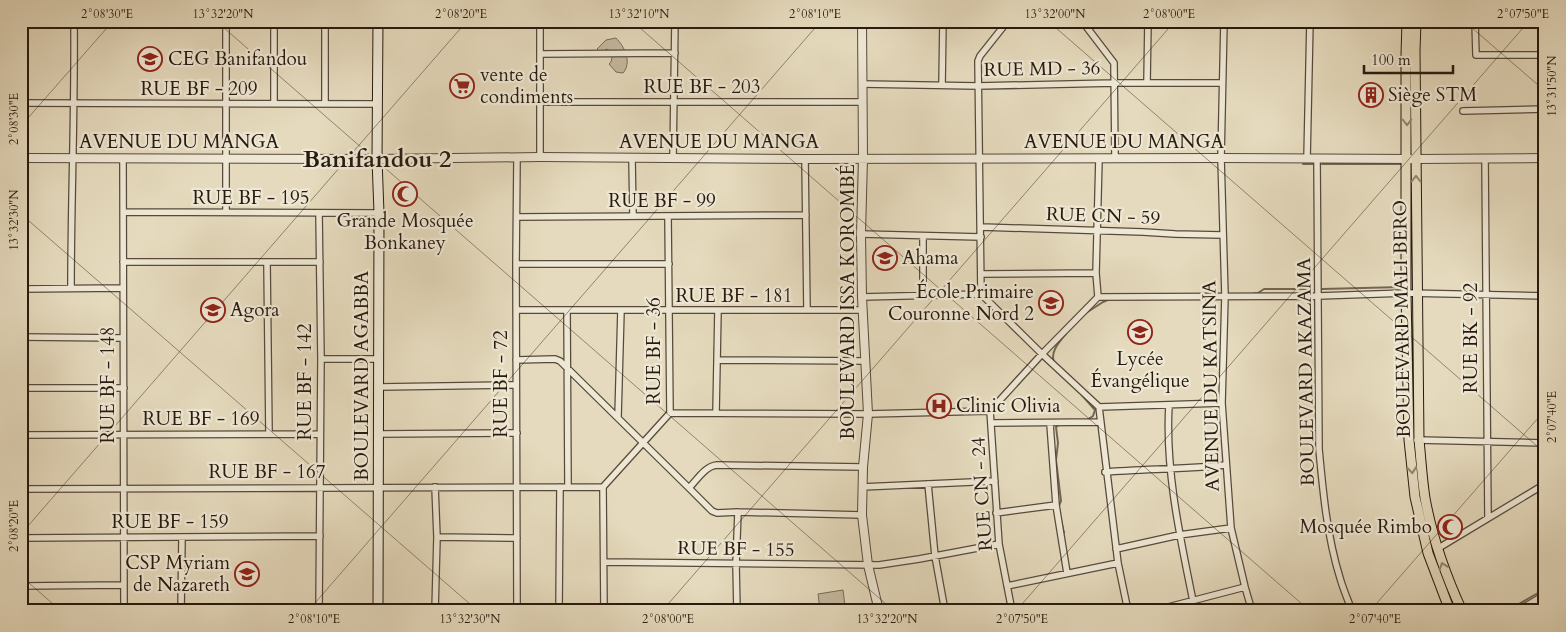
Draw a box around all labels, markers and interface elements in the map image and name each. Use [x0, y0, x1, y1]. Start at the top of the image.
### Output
text: 2°08'30"E [81, 6, 133, 22]
text: 13°32'20"N [193, 6, 254, 22]
text: 2°08'20"E [435, 6, 487, 22]
text: 13°32'10"N [609, 6, 670, 22]
text: 2°08'10"E [789, 6, 841, 22]
text: 13°32'00"N [1025, 6, 1086, 22]
text: 2°08'00"E [1143, 6, 1195, 22]
text: 2°07'50"E [1497, 6, 1549, 22]
scale bar [1364, 42, 1452, 74]
school or university icon: CEG Banifandou [137, 46, 163, 72]
place label: CEG Banifandou [168, 46, 307, 72]
text: 100 m [1371, 50, 1411, 70]
street label: RUE MD - 36 [983, 55, 1101, 83]
text: 13°31'50"N [1544, 55, 1560, 116]
place label: vente de condiments [480, 62, 573, 110]
supermarket icon: vente de condiments [449, 73, 475, 99]
street label: RUE BF - 203 [643, 74, 761, 100]
street label: RUE BF - 209 [140, 76, 258, 102]
building icon: Siège STM [1358, 82, 1384, 108]
place label: Siège STM [1388, 82, 1477, 108]
text: 2°08'30"E [6, 93, 22, 145]
one-way arrow [1402, 119, 1412, 127]
street label: AVENUE DU MANGA [79, 129, 279, 155]
street label: AVENUE DU MANGA [619, 129, 819, 155]
street label: AVENUE DU MANGA [1024, 129, 1224, 155]
district label: Banifandou 2 [303, 143, 451, 176]
street label: BOULEVARD ISSA KOROMBÉ [835, 164, 861, 440]
one-way arrow [1411, 174, 1422, 182]
mosque icon: Grande Mosquée Bonkaney [392, 181, 418, 207]
street label: RUE BF - 195 [192, 185, 310, 211]
street label: RUE BF - 99 [608, 188, 716, 214]
text: 13°32'30"N [6, 189, 22, 250]
street label: BOULEVARD MALI BERO [1387, 200, 1417, 438]
street label: RUE CN - 59 [1045, 201, 1161, 231]
place label: Grande Mosquée Bonkaney [336, 208, 474, 256]
school or university icon: Ahama [872, 245, 898, 271]
place label: Ahama [902, 245, 958, 271]
street label: BOULEVARD AKAZAMA [1291, 257, 1321, 487]
street label: BOULEVARD AGABBA [349, 270, 375, 481]
place label: École Primaire Couronne Nord 2 [888, 279, 1034, 327]
street label: AVENUE DU KATSINA [1196, 280, 1226, 492]
street label: RUE BK - 92 [1458, 282, 1484, 393]
street label: RUE BF - 181 [675, 283, 793, 309]
school or university icon: École Primaire Couronne Nord 2 [1038, 290, 1064, 316]
school or university icon: Agora [200, 297, 226, 323]
place label: Agora [230, 297, 280, 323]
street label: RUE BF - 36 [641, 297, 667, 405]
school or university icon: Lycée Évangélique [1127, 319, 1153, 345]
street label: RUE BF - 142 [292, 323, 318, 441]
street label: RUE BF - 148 [95, 326, 121, 444]
street label: RUE BF - 72 [488, 330, 514, 438]
place label: Lycée Évangélique [1090, 346, 1190, 394]
text: 2°07'40"E [1544, 391, 1560, 443]
hospital icon: Clinic Olivia [926, 393, 952, 419]
place label: Clinic Olivia [956, 393, 1060, 419]
street label: RUE BF - 169 [142, 406, 260, 432]
street label: RUE CN - 24 [965, 436, 999, 552]
street label: RUE BF - 167 [208, 459, 326, 485]
one-way arrow [1406, 466, 1417, 474]
text: 2°08'20"E [6, 500, 22, 552]
street label: RUE BF - 159 [111, 509, 229, 535]
place label: Mosquée Rimbo [1299, 514, 1432, 540]
mosque icon: Mosquée Rimbo [1437, 514, 1463, 540]
street label: RUE BF - 155 [677, 535, 795, 563]
place label: CSP Myriam de Nazareth [125, 550, 231, 598]
school or university icon: CSP Myriam de Nazareth [234, 561, 260, 587]
one-way arrow [1439, 562, 1449, 571]
text: 2°08'10"E [288, 611, 340, 627]
text: 13°32'30"N [440, 611, 501, 627]
text: 2°08'00"E [642, 611, 694, 627]
text: 13°32'20"N [857, 611, 918, 627]
text: 2°07'50"E [996, 611, 1048, 627]
text: 2°07'40"E [1349, 611, 1401, 627]

